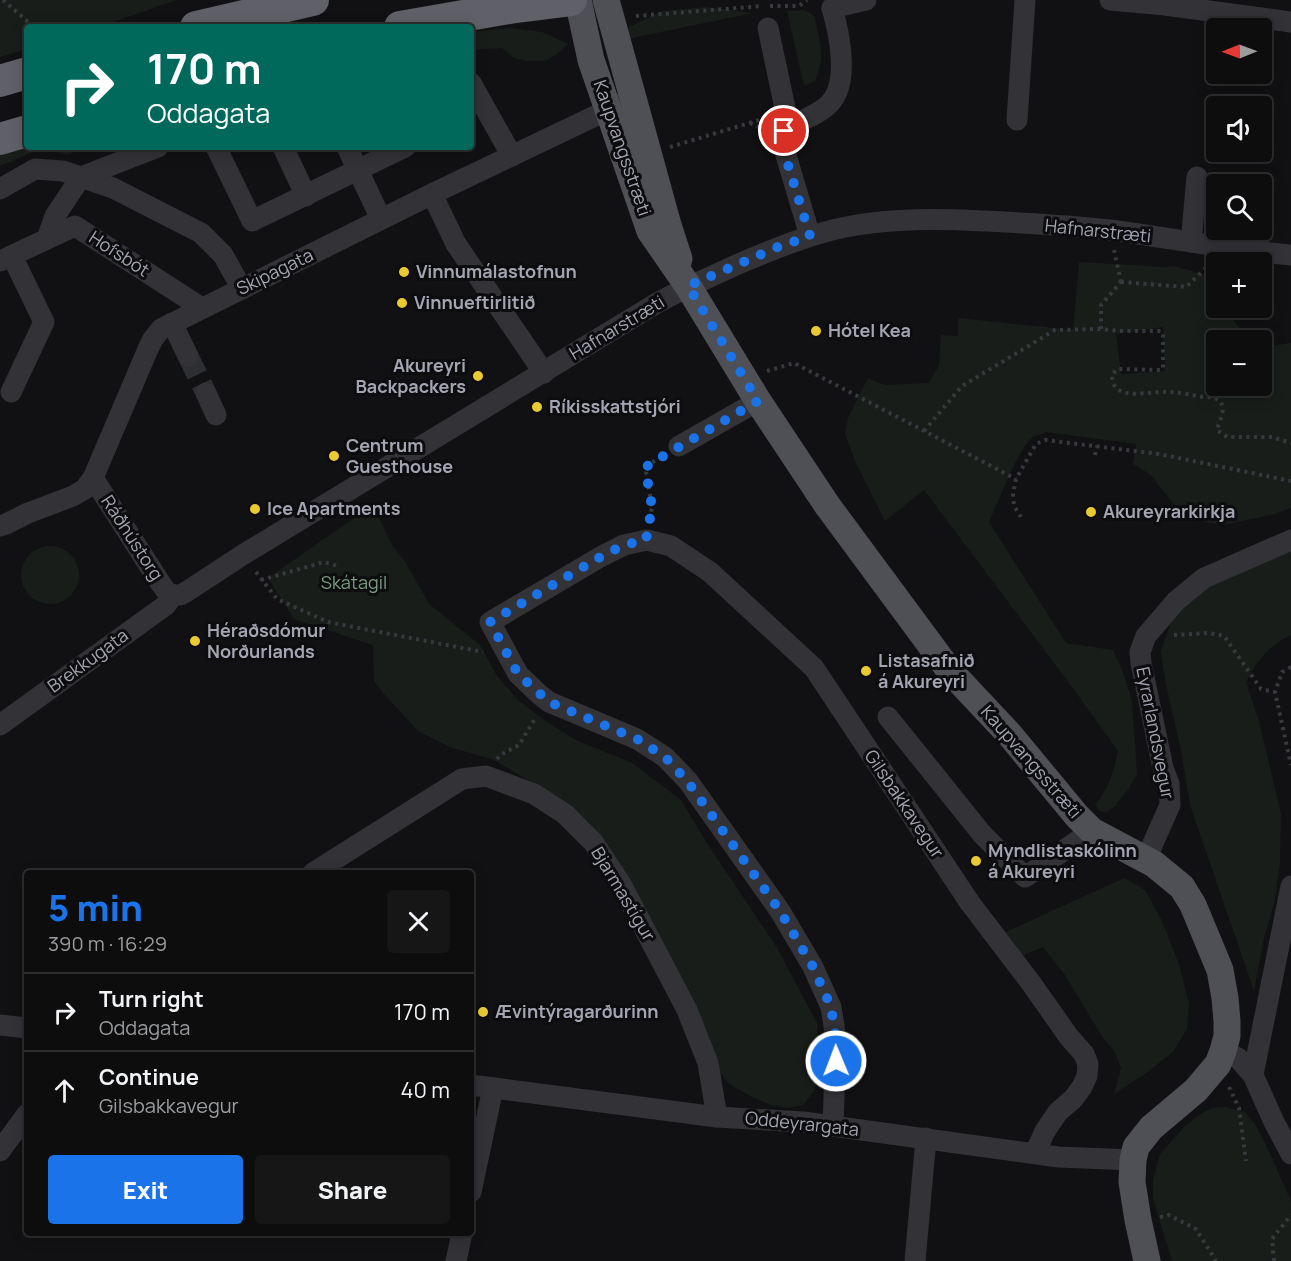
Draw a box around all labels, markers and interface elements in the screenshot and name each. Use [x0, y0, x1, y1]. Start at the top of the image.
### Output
north arrow [1206, 18, 1272, 84]
map controls [1206, 18, 1272, 396]
text: 170 m [147, 39, 262, 97]
icon: right [48, 48, 126, 126]
street label: Kaupvangsstræti [588, 77, 657, 219]
text: Oddagata [147, 94, 270, 131]
button: sound [1206, 96, 1272, 162]
pin [758, 105, 809, 156]
icon: arrive [767, 114, 800, 147]
button: search [1206, 174, 1272, 240]
street label: Hafnarstræti [1044, 212, 1152, 248]
street label: Hofsbót [85, 225, 154, 282]
street label: Skipagata [232, 242, 317, 300]
button: + [1206, 252, 1272, 318]
place label: Vinnumálastofnun [416, 259, 577, 283]
marker: Vinnumálastofnun [397, 265, 411, 279]
street label: Hafnarstræti [565, 289, 668, 365]
place label: Vinnueftirlitið [414, 290, 536, 314]
marker: Vinnueftirlitið [395, 296, 409, 310]
place label: Hótel Kea [828, 318, 911, 342]
marker: Hótel Kea [809, 324, 823, 338]
button: − [1206, 330, 1272, 396]
place label: Akureyri Backpackers [356, 353, 466, 398]
marker: Akureyri Backpackers [471, 369, 485, 383]
place label: Ríkisskattstjóri [549, 394, 681, 418]
marker: Ríkisskattstjóri [530, 400, 544, 414]
place label: Centrum Guesthouse [346, 433, 453, 478]
marker: Centrum Guesthouse [327, 449, 341, 463]
street label: Ráðhústorg [96, 490, 169, 585]
place label: Ice Apartments [267, 496, 401, 520]
place label: Akureyrarkirkja [1103, 499, 1235, 523]
marker: Ice Apartments [248, 502, 262, 516]
marker: Akureyrarkirkja [1084, 505, 1098, 519]
park label: Skátagil [321, 570, 387, 594]
place label: Héraðsdómur Norðurlands [207, 618, 326, 663]
street label: Brekkugata [42, 623, 133, 698]
marker: Héraðsdómur Norðurlands [188, 634, 202, 648]
place label: Listasafnið á Akureyri [878, 648, 975, 693]
marker: Listasafnið á Akureyri [859, 664, 873, 678]
street label: Eyrarlandsvegur [1131, 665, 1181, 801]
street label: Kaupvangsstræti [976, 700, 1087, 823]
street label: Gilsbakkavegur [860, 745, 950, 863]
place label: Myndlistaskólinn á Akureyri [988, 838, 1137, 883]
street label: Bjarmastígur [586, 842, 662, 946]
marker: Myndlistaskólinn á Akureyri [969, 854, 983, 868]
text: 5 min [48, 883, 143, 932]
button: close [387, 890, 450, 953]
text: 390 m · 16:29 [48, 930, 167, 957]
text: Turn right [99, 984, 204, 1014]
icon: right [48, 996, 81, 1029]
text: 170 m [394, 997, 450, 1027]
place label: Ævintýragarðurinn [495, 999, 658, 1023]
marker: Ævintýragarðurinn [476, 1005, 490, 1019]
text: Oddagata [99, 1014, 190, 1041]
position arrow [804, 1029, 868, 1093]
text: Continue [99, 1062, 199, 1092]
icon: ahead [48, 1074, 81, 1107]
text: 40 m [401, 1075, 450, 1105]
text: Gilsbakkavegur [99, 1092, 239, 1119]
street label: Oddeyrargata [744, 1105, 860, 1141]
button: Exit [48, 1155, 243, 1224]
button: Share [255, 1155, 450, 1224]

